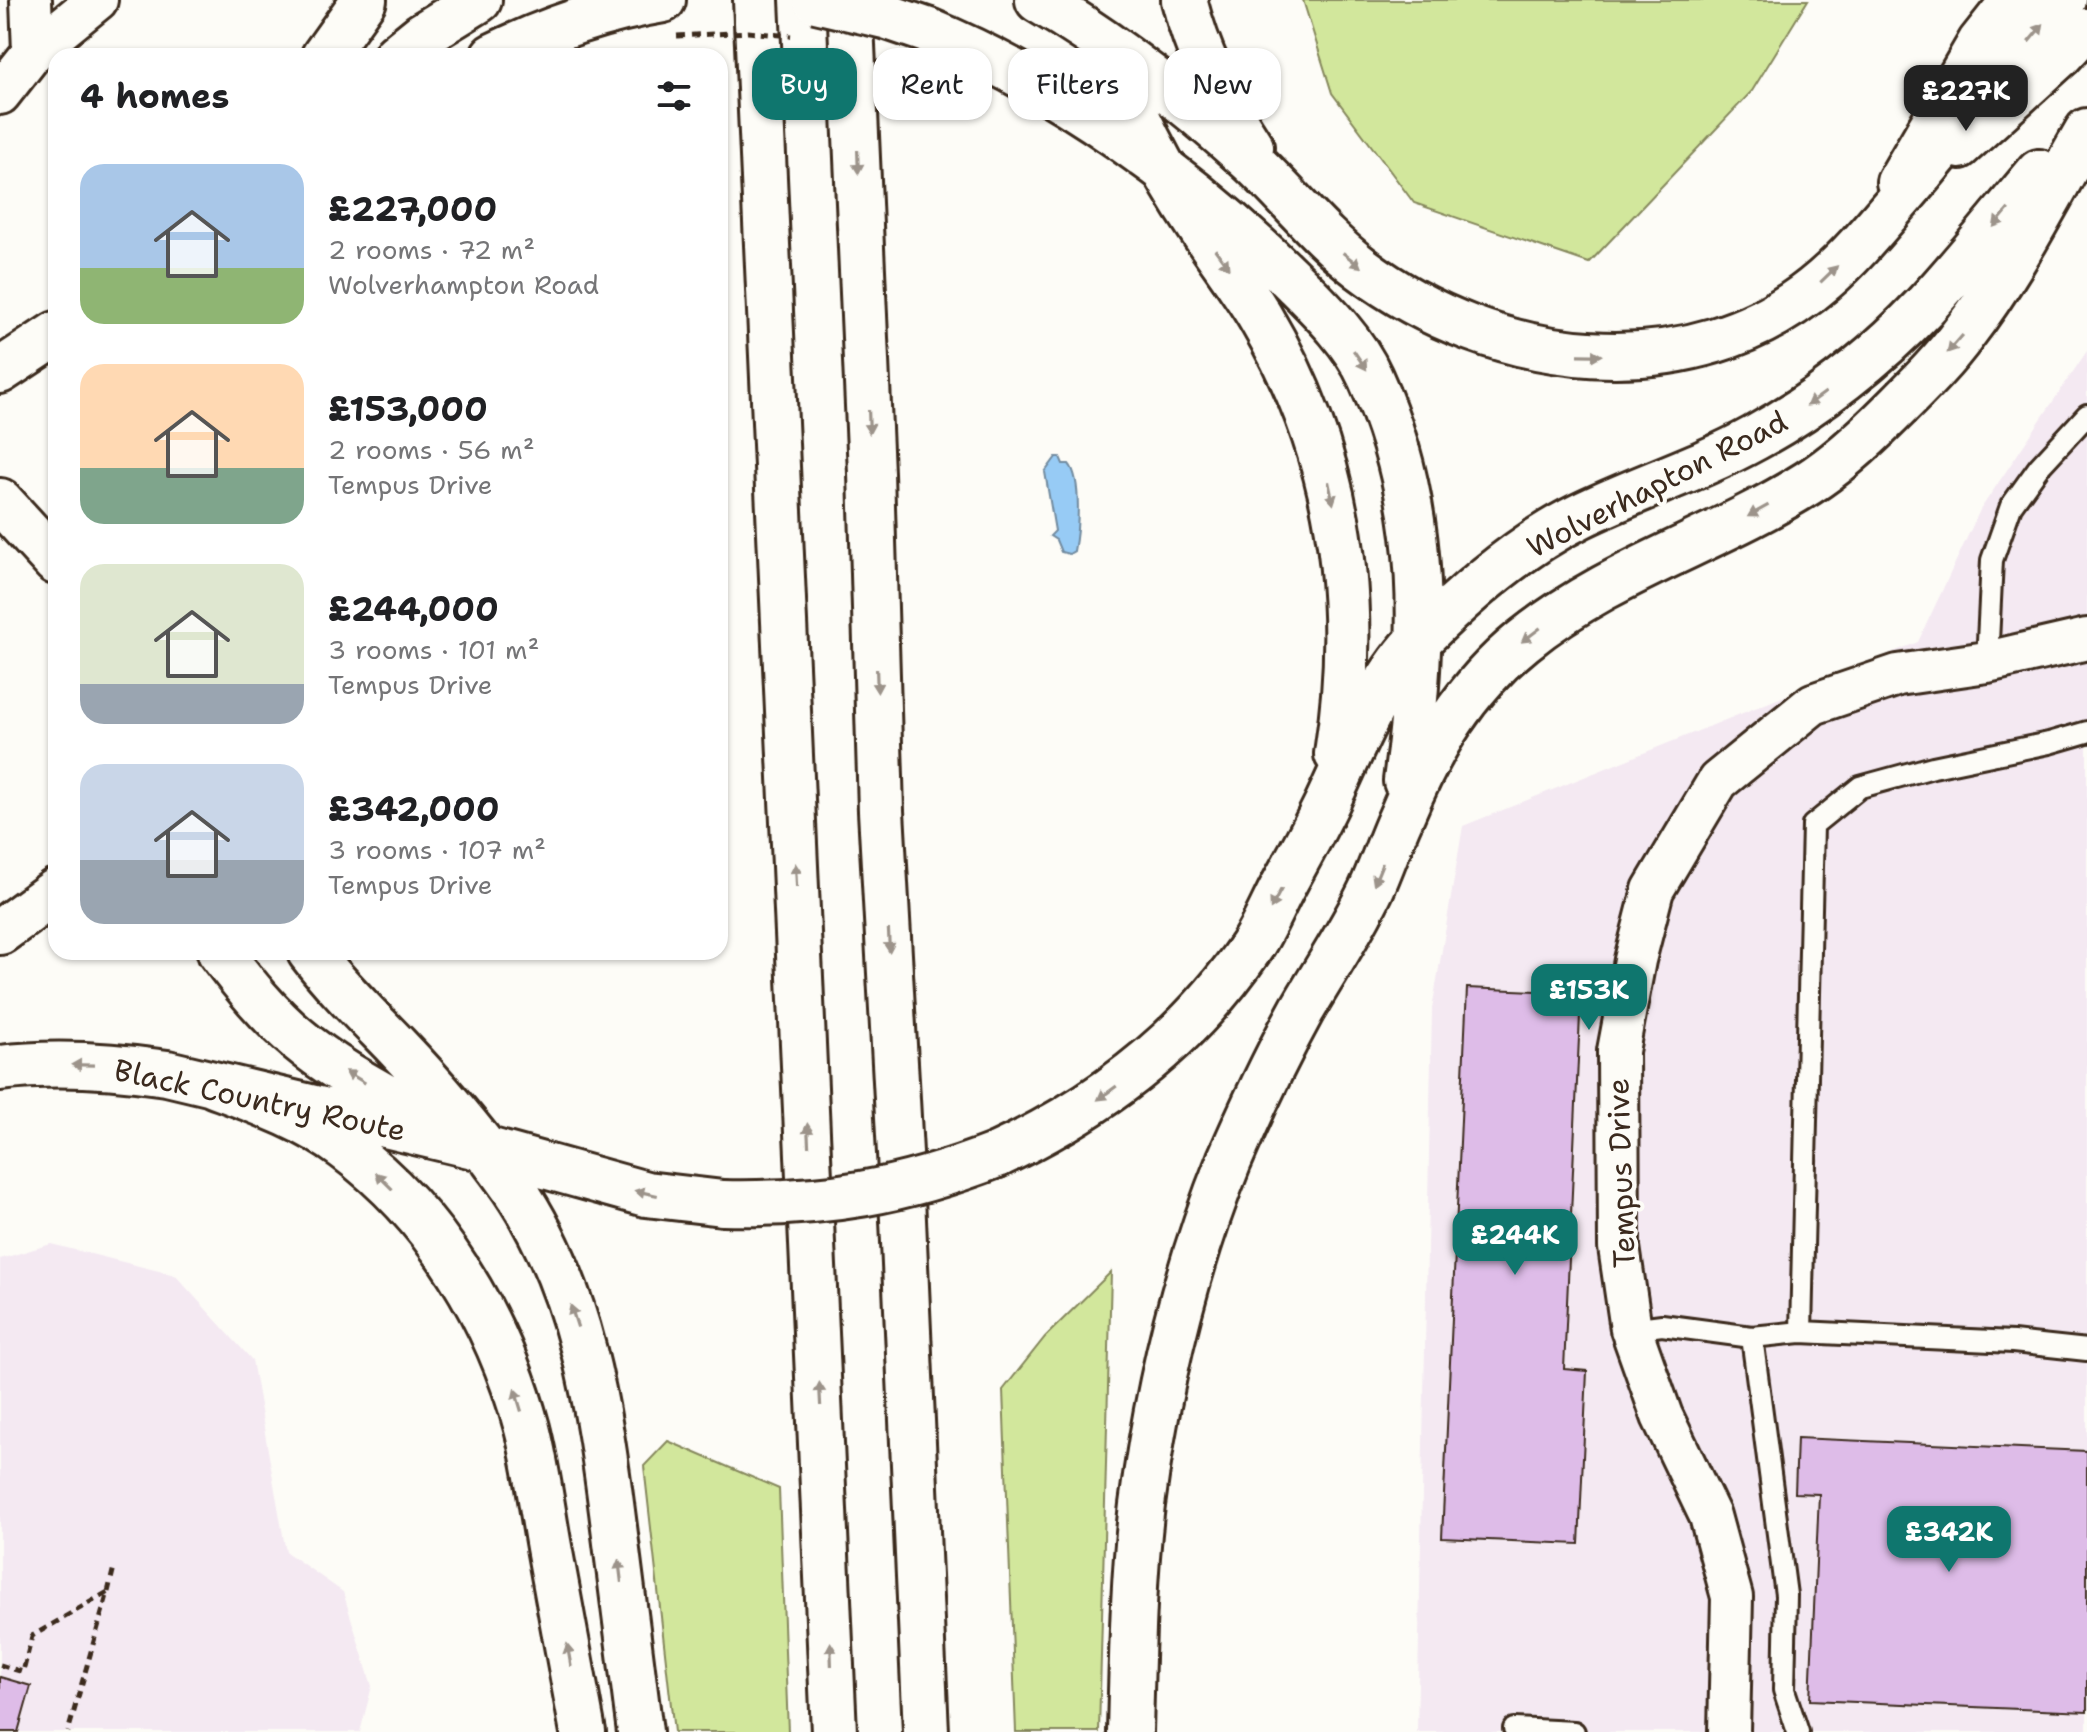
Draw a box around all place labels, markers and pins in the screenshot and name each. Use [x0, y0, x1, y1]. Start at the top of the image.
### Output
pin: £227K [1910, 65, 2022, 133]
pin: £153K [1533, 964, 1645, 1032]
pin: £244K [1459, 1209, 1571, 1277]
pin: £342K [1893, 1506, 2005, 1574]

